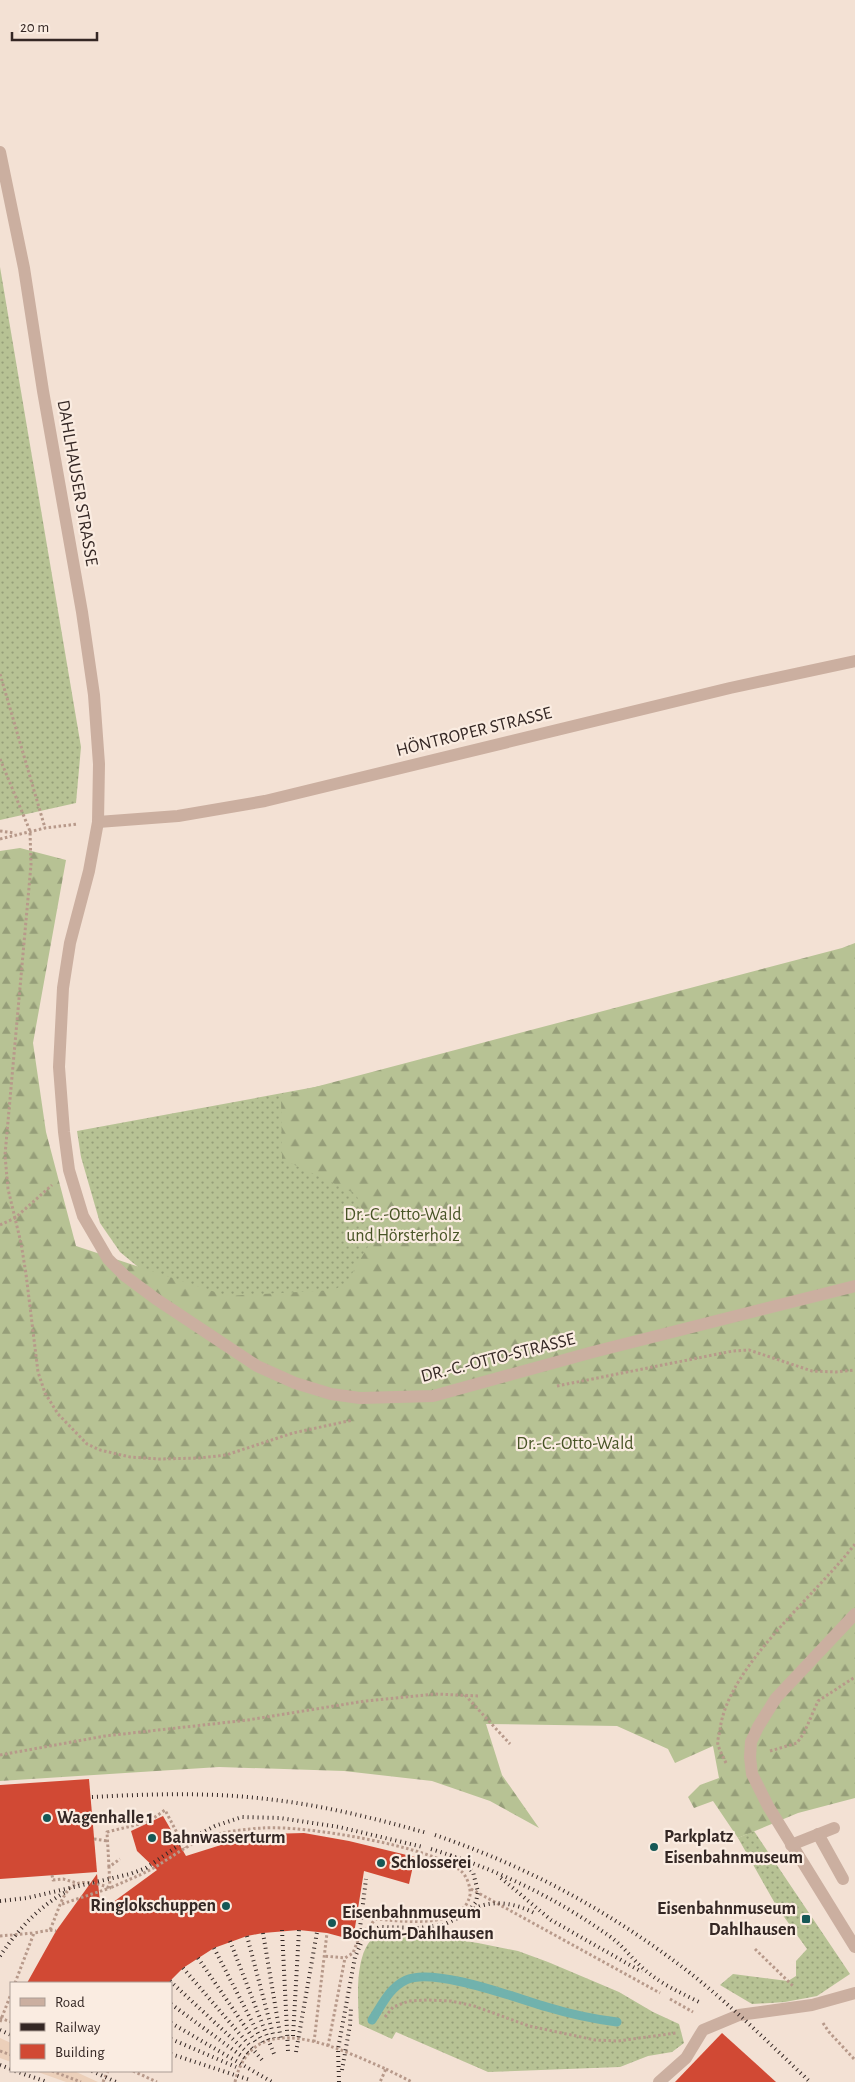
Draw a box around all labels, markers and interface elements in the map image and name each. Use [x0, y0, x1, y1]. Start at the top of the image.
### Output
scale bar [12, 10, 98, 42]
text: 20 m [20, 20, 49, 35]
street label: DAHLHAUSER STRASSE [54, 398, 101, 568]
street label: HÖNTROPER STRASSE [394, 702, 554, 760]
park label: Dr.-C.-Otto-Wald und Hörsterholz [344, 1206, 462, 1245]
street label: DR.-C.-OTTO-STRASSE [419, 1330, 577, 1386]
park label: Dr.-C.-Otto-Wald [516, 1435, 634, 1453]
place label: Wagenhalle 1 [57, 1809, 153, 1827]
marker: Wagenhalle 1 [41, 1812, 53, 1824]
place label: Parkplatz Eisenbahnmuseum [664, 1828, 803, 1867]
place label: Bahnwasserturm [162, 1829, 286, 1847]
marker: Bahnwasserturm [146, 1832, 158, 1844]
marker: Parkplatz Eisenbahnmuseum [648, 1841, 660, 1853]
place label: Schlosserei [391, 1854, 472, 1872]
marker: Schlosserei [375, 1857, 387, 1869]
place label: Ringlokschuppen [90, 1897, 216, 1915]
marker: Ringlokschuppen [220, 1900, 232, 1912]
place label: Eisenbahnmuseum Dahlhausen [657, 1900, 796, 1939]
place label: Eisenbahnmuseum Bochum-Dahlhausen [342, 1904, 494, 1943]
marker: Eisenbahnmuseum Dahlhausen [800, 1913, 812, 1925]
marker: Eisenbahnmuseum Bochum-Dahlhausen [326, 1917, 338, 1929]
legend [10, 1982, 172, 2072]
text: Road [55, 1995, 85, 2010]
text: Railway [55, 2020, 101, 2035]
text: Building [55, 2045, 105, 2060]

